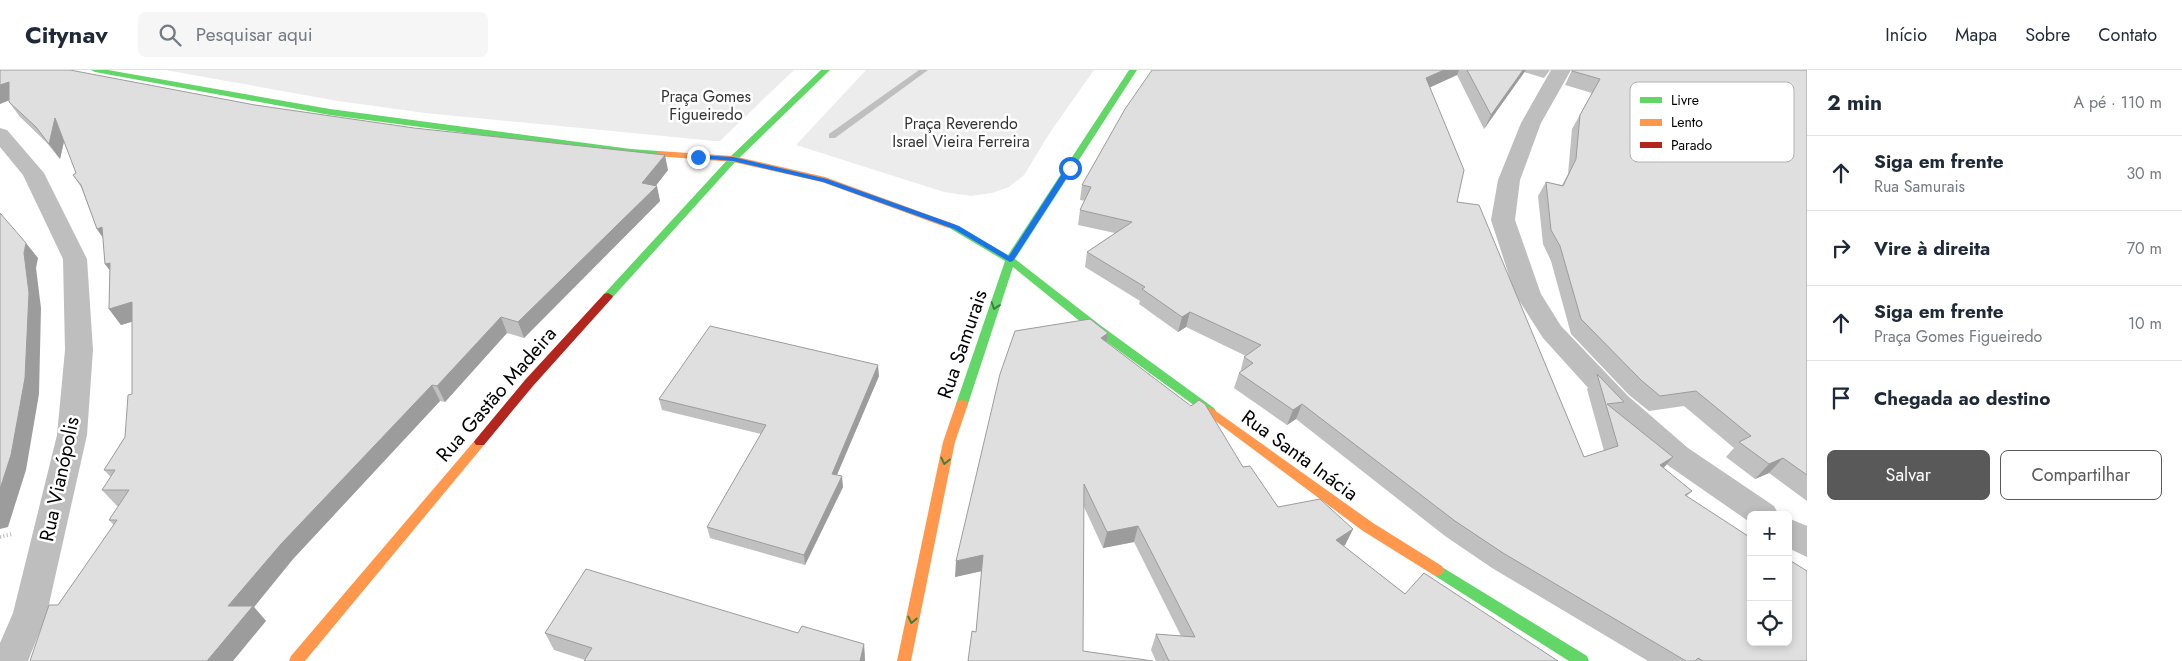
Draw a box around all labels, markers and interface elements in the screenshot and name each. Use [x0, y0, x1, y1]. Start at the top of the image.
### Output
search box [138, 12, 488, 57]
text: Citynav [25, 17, 108, 52]
icon: search [156, 21, 184, 49]
text: Pesquisar aqui [196, 21, 313, 48]
text: Início [1885, 22, 1927, 48]
text: Mapa [1955, 22, 1997, 48]
text: Sobre [2025, 22, 2070, 48]
text: Contato [2098, 22, 2157, 48]
legend [1630, 82, 1794, 162]
park label: Praça Gomes Figueiredo [661, 85, 751, 126]
text: 2 min [1827, 88, 1882, 118]
text: Livre [1671, 90, 1699, 110]
text: A pé · 110 m [2074, 91, 2162, 114]
park label: Praça Reverendo Israel Vieira Ferreira [892, 112, 1030, 153]
text: Lento [1671, 112, 1703, 132]
text: Parado [1671, 135, 1713, 155]
route end [687, 146, 710, 169]
text: Siga em frente [1874, 148, 2004, 175]
route start [1059, 157, 1082, 180]
icon: ahead [1827, 159, 1855, 187]
text: 30 m [2126, 162, 2162, 185]
text: Rua Samurais [1874, 175, 1965, 198]
icon: right [1827, 234, 1855, 262]
text: Vire à direita [1874, 235, 1990, 262]
text: 70 m [2127, 237, 2162, 260]
street label: Rua Samurais [930, 286, 995, 403]
text: Siga em frente [1874, 298, 2004, 325]
one-way arrow [991, 301, 1001, 310]
icon: ahead [1827, 309, 1855, 337]
text: 10 m [2128, 312, 2162, 335]
street label: Rua Gastão Madeira [429, 320, 563, 468]
text: Praça Gomes Figueiredo [1874, 325, 2042, 348]
icon: arrive [1827, 384, 1855, 412]
text: Chegada ao destino [1874, 385, 2050, 412]
street label: Rua Santa Inácia [1235, 403, 1364, 508]
street label: Rua Vianópolis [32, 414, 87, 544]
button: Salvar [1827, 450, 1990, 500]
button: Compartilhar [2000, 450, 2162, 500]
one-way arrow [941, 456, 951, 465]
map controls [1747, 511, 1792, 646]
button: + [1747, 511, 1792, 556]
button: − [1747, 556, 1792, 601]
button: locate [1747, 601, 1792, 646]
one-way arrow [907, 615, 918, 624]

